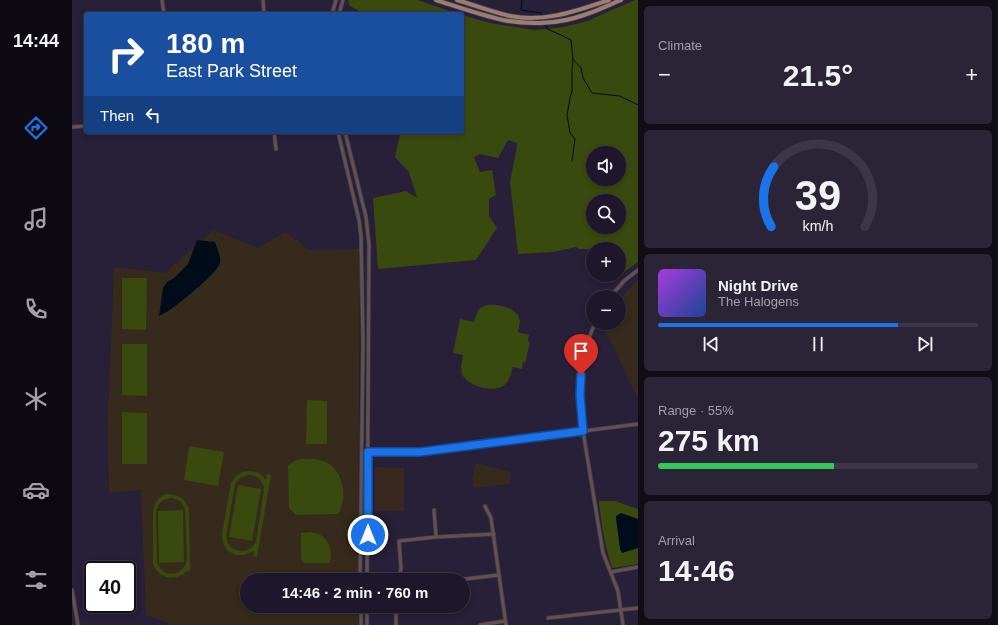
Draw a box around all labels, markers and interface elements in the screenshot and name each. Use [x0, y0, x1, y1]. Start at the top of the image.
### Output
icon: right [100, 28, 152, 80]
text: 180 m [166, 28, 245, 59]
text: 14:44 [13, 31, 59, 51]
text: Climate [658, 38, 702, 53]
text: 21.5° [783, 59, 853, 92]
text: East Park Street [166, 61, 297, 81]
text: − [658, 62, 671, 87]
text: + [965, 62, 978, 87]
icon: left [142, 104, 164, 126]
text: Then [100, 107, 134, 124]
icon: directions [22, 114, 50, 142]
map controls [586, 146, 626, 330]
button: sound [586, 146, 626, 186]
text: 39 [795, 171, 841, 218]
button: search [586, 194, 626, 234]
icon: music [22, 205, 50, 233]
text: km/h [803, 217, 834, 233]
button: + [586, 242, 626, 282]
text: Night Drive [718, 277, 798, 294]
button: − [586, 290, 626, 330]
text: The Halogens [718, 294, 799, 309]
icon: phone [22, 295, 50, 323]
icon: previous [700, 333, 722, 355]
icon: pause [807, 333, 829, 355]
icon: next [914, 333, 936, 355]
pin [564, 334, 598, 375]
icon: arrive [570, 340, 592, 362]
icon: climate [22, 385, 50, 413]
text: Range · 55% [658, 403, 734, 418]
text: 275 km [658, 424, 760, 457]
icon: car [22, 476, 50, 504]
position arrow [347, 514, 389, 556]
text: Arrival [658, 533, 695, 548]
text: 14:46 [658, 554, 735, 587]
speed limit sign: 40 [84, 561, 136, 613]
icon: filters [22, 566, 50, 594]
text: 14:46 · 2 min · 760 m [282, 584, 428, 601]

